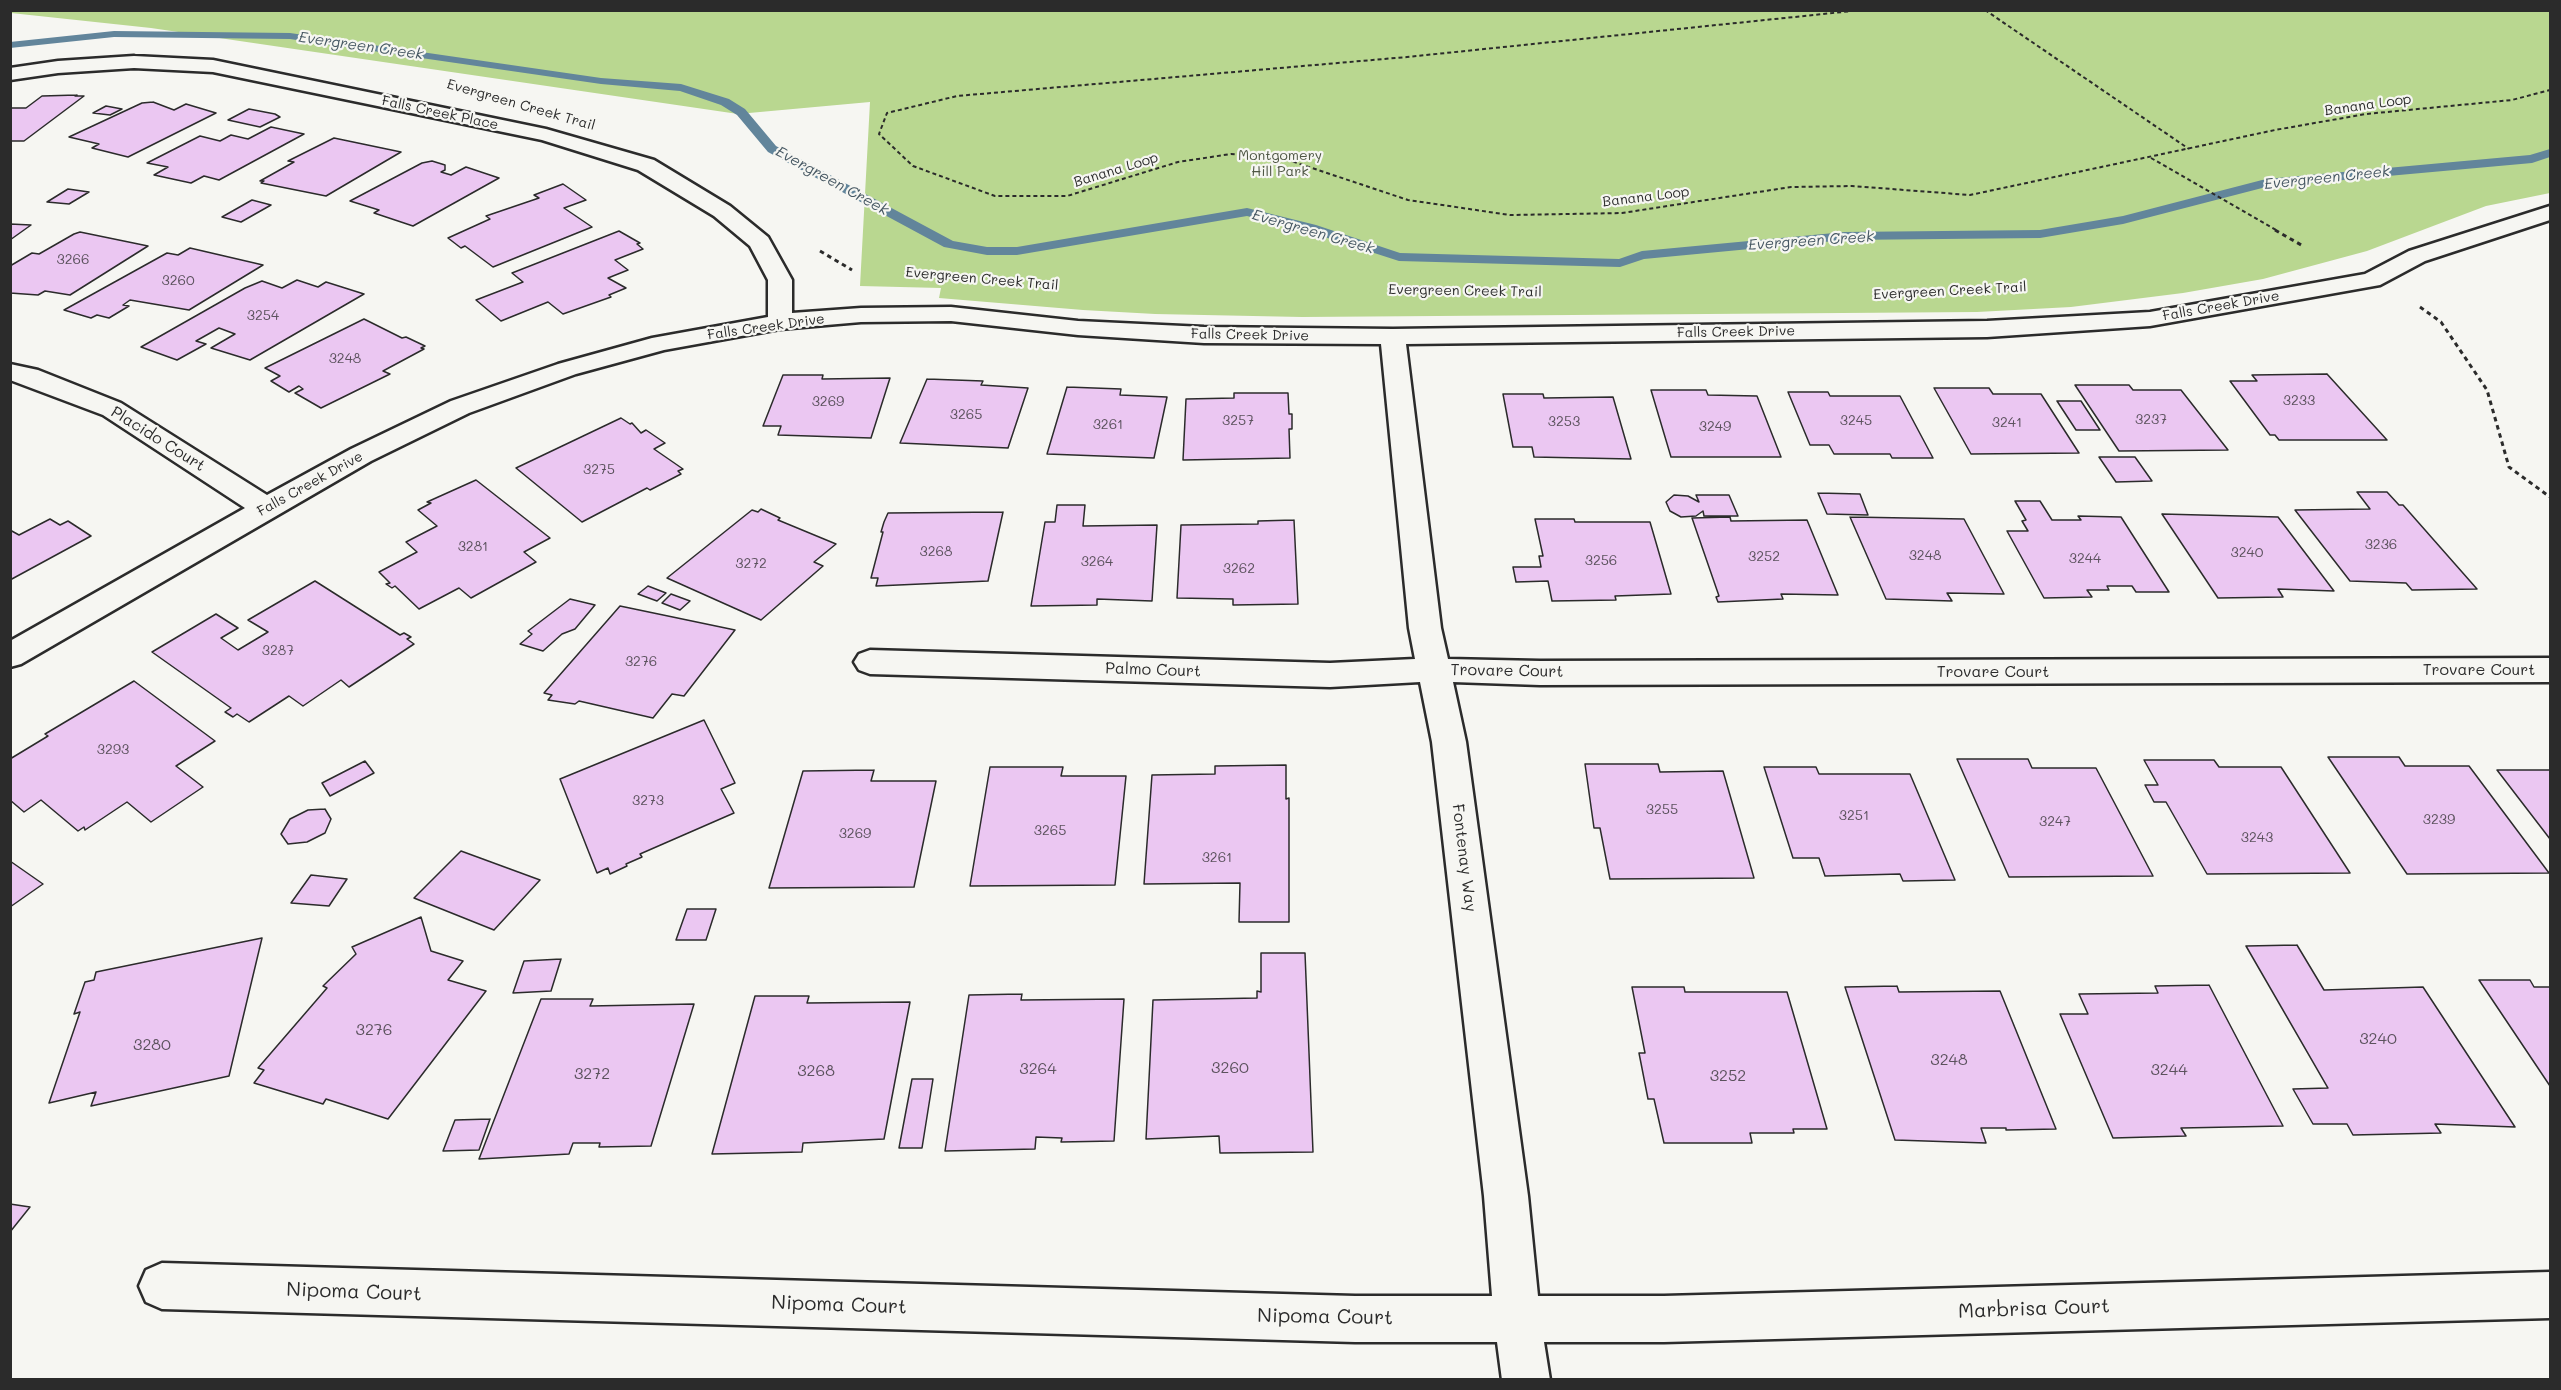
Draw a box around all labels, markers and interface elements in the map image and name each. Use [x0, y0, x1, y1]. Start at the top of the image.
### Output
water label: Evergreen Creek [297, 28, 425, 64]
street label: Evergreen Creek Trail [445, 76, 597, 134]
street label: Banana Loop [2324, 91, 2412, 119]
street label: Falls Creek Place [380, 92, 500, 134]
water label: Evergreen Creek [773, 143, 891, 219]
park label: Montgomery Hill Park [1238, 148, 1322, 180]
street label: Banana Loop [1072, 149, 1160, 191]
water label: Evergreen Creek [2263, 162, 2391, 194]
street label: Banana Loop [1602, 183, 1690, 211]
water label: Evergreen Creek [1250, 206, 1376, 258]
water label: Evergreen Creek [1748, 228, 1874, 254]
house number: 3266 [57, 252, 89, 268]
street label: Evergreen Creek Trail [905, 264, 1059, 294]
house number: 3260 [161, 273, 195, 289]
street label: Evergreen Creek Trail [1873, 279, 2027, 303]
street label: Evergreen Creek Trail [1388, 281, 1542, 301]
street label: Falls Creek Drive [2161, 287, 2281, 325]
house number: 3254 [247, 308, 279, 324]
street label: Falls Creek Drive [706, 310, 826, 344]
street label: Falls Creek Drive [1677, 323, 1795, 341]
street label: Falls Creek Drive [1191, 326, 1309, 344]
house number: 3248 [329, 351, 361, 367]
house number: 3233 [2283, 393, 2315, 409]
house number: 3269 [812, 394, 844, 410]
street label: Placido Court [107, 402, 209, 476]
house number: 3265 [950, 407, 982, 423]
house number: 3237 [2135, 412, 2167, 428]
house number: 3257 [1222, 413, 1254, 429]
house number: 3245 [1840, 413, 1872, 429]
house number: 3253 [1548, 414, 1580, 430]
house number: 3241 [1992, 415, 2022, 431]
house number: 3261 [1093, 417, 1123, 433]
house number: 3249 [1699, 419, 1731, 435]
street label: Falls Creek Drive [254, 448, 366, 520]
house number: 3275 [583, 462, 615, 478]
house number: 3236 [2365, 537, 2397, 553]
house number: 3281 [458, 539, 488, 555]
house number: 3268 [920, 544, 952, 560]
house number: 3240 [2231, 545, 2263, 561]
house number: 3248 [1909, 548, 1941, 564]
house number: 3252 [1748, 549, 1780, 565]
house number: 3244 [2069, 551, 2101, 567]
house number: 3256 [1585, 553, 1617, 569]
house number: 3264 [1081, 554, 1113, 570]
house number: 3272 [735, 556, 767, 572]
house number: 3262 [1223, 561, 1255, 577]
house number: 3287 [262, 643, 294, 659]
house number: 3276 [625, 654, 657, 670]
street label: Palmo Court [1105, 659, 1201, 681]
street label: Trovare Court [1451, 660, 1563, 682]
street label: Trovare Court [2423, 660, 2535, 680]
street label: Trovare Court [1937, 662, 2049, 682]
house number: 3293 [97, 742, 129, 758]
house number: 3273 [632, 793, 664, 809]
house number: 3255 [1646, 802, 1678, 818]
street label: Fontenay Way [1448, 803, 1480, 913]
house number: 3251 [1839, 808, 1869, 824]
house number: 3239 [2423, 812, 2455, 828]
house number: 3247 [2039, 814, 2071, 830]
house number: 3265 [1034, 823, 1066, 839]
house number: 3269 [839, 826, 871, 842]
house number: 3243 [2241, 830, 2273, 846]
house number: 3261 [1202, 850, 1232, 866]
house number: 3276 [356, 1020, 392, 1040]
house number: 3240 [2359, 1029, 2397, 1049]
house number: 3280 [133, 1035, 171, 1055]
house number: 3248 [1930, 1050, 1968, 1070]
house number: 3260 [1211, 1058, 1249, 1078]
house number: 3264 [1019, 1059, 1057, 1079]
house number: 3244 [2150, 1060, 2188, 1080]
house number: 3268 [797, 1061, 835, 1081]
house number: 3272 [574, 1064, 610, 1084]
house number: 3252 [1710, 1066, 1746, 1086]
street label: Nipoma Court [286, 1278, 422, 1306]
street label: Nipoma Court [771, 1291, 907, 1319]
street label: Marbrisa Court [1958, 1294, 2110, 1324]
street label: Nipoma Court [1257, 1304, 1393, 1330]

